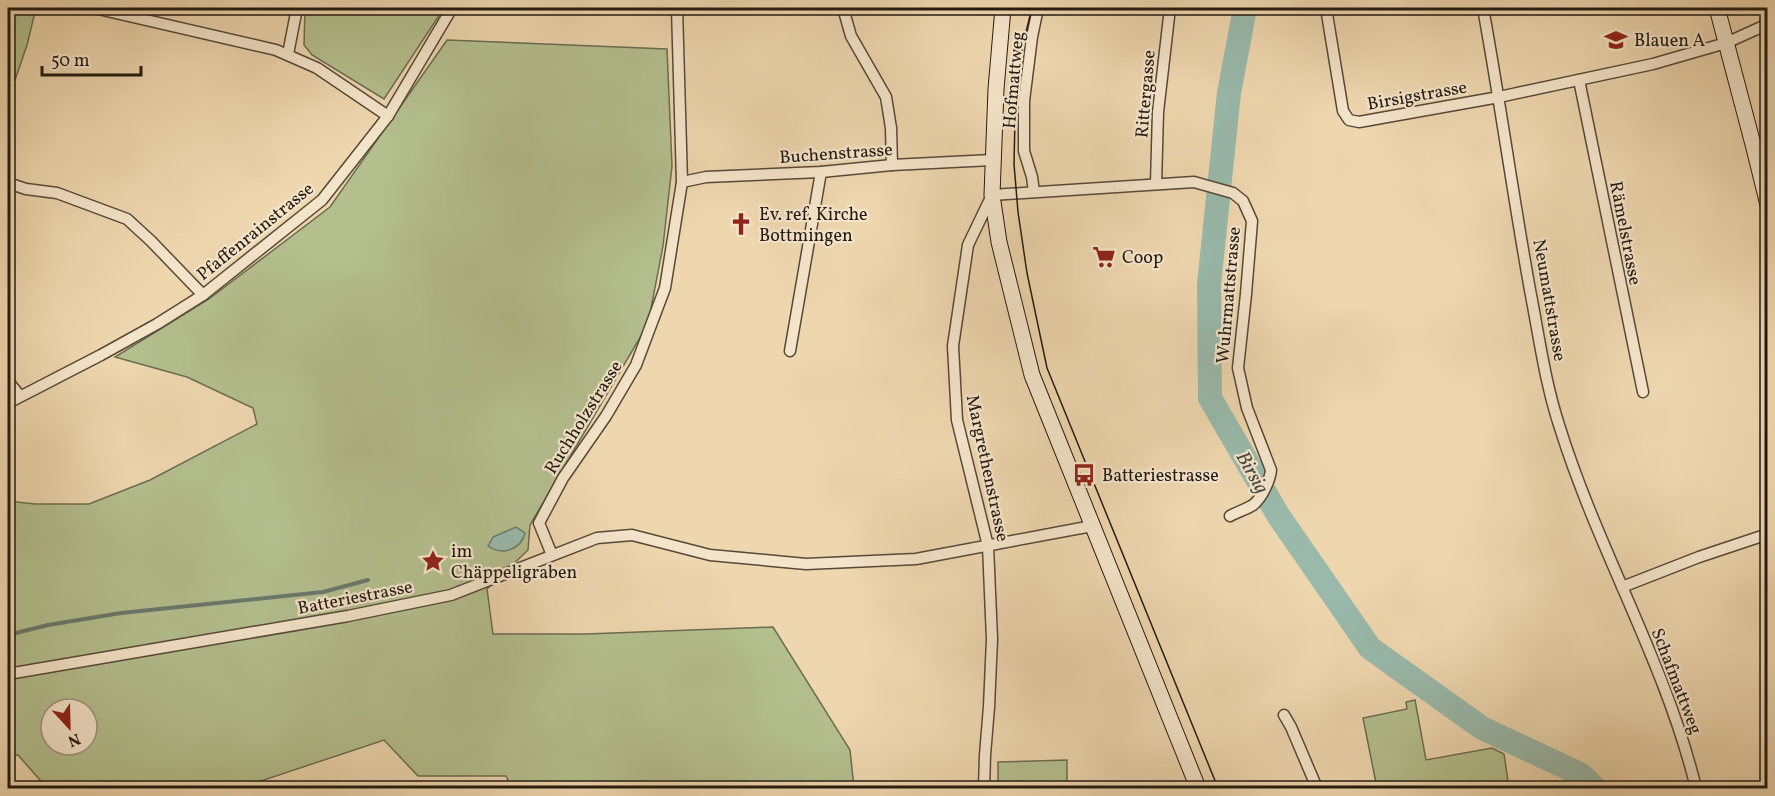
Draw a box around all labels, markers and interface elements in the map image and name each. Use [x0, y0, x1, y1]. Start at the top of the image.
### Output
school or university icon: Blauen A [1603, 27, 1629, 53]
place label: Blauen A [1634, 29, 1706, 54]
street label: Hofmattweg [998, 30, 1031, 130]
scale bar [42, 39, 141, 77]
text: 50 m [51, 49, 90, 74]
street label: Rittergasse [1130, 49, 1163, 139]
street label: Birsigstrasse [1365, 75, 1469, 118]
street label: Buchenstrasse [779, 138, 894, 171]
street label: Pfaffenrainstrasse [192, 177, 320, 287]
street label: Rämelstrasse [1602, 179, 1647, 287]
place label: Ev. ref. Kirche Bottmingen [759, 203, 868, 249]
church icon: Ev. ref. Kirche Bottmingen [728, 211, 754, 237]
street label: Wuhrmattstrasse [1211, 226, 1248, 365]
street label: Neumattstrasse [1525, 237, 1572, 363]
supermarket icon: Coop [1091, 244, 1117, 270]
place label: Coop [1122, 246, 1163, 271]
street label: Ruchholzstrasse [539, 356, 629, 479]
street label: Margrethenstrasse [959, 393, 1014, 544]
water label: Birsig [1228, 447, 1275, 500]
bus stop icon: Batteriestrasse [1071, 462, 1097, 488]
place label: Batteriestrasse [1102, 464, 1219, 489]
place label: im Chäppeligraben [451, 540, 577, 586]
place icon: im Chäppeligraben [420, 548, 446, 574]
street label: Batteriestrasse [296, 575, 415, 622]
street label: Schafmattweg [1644, 625, 1707, 738]
north arrow [39, 697, 99, 757]
text: N [64, 727, 83, 752]

